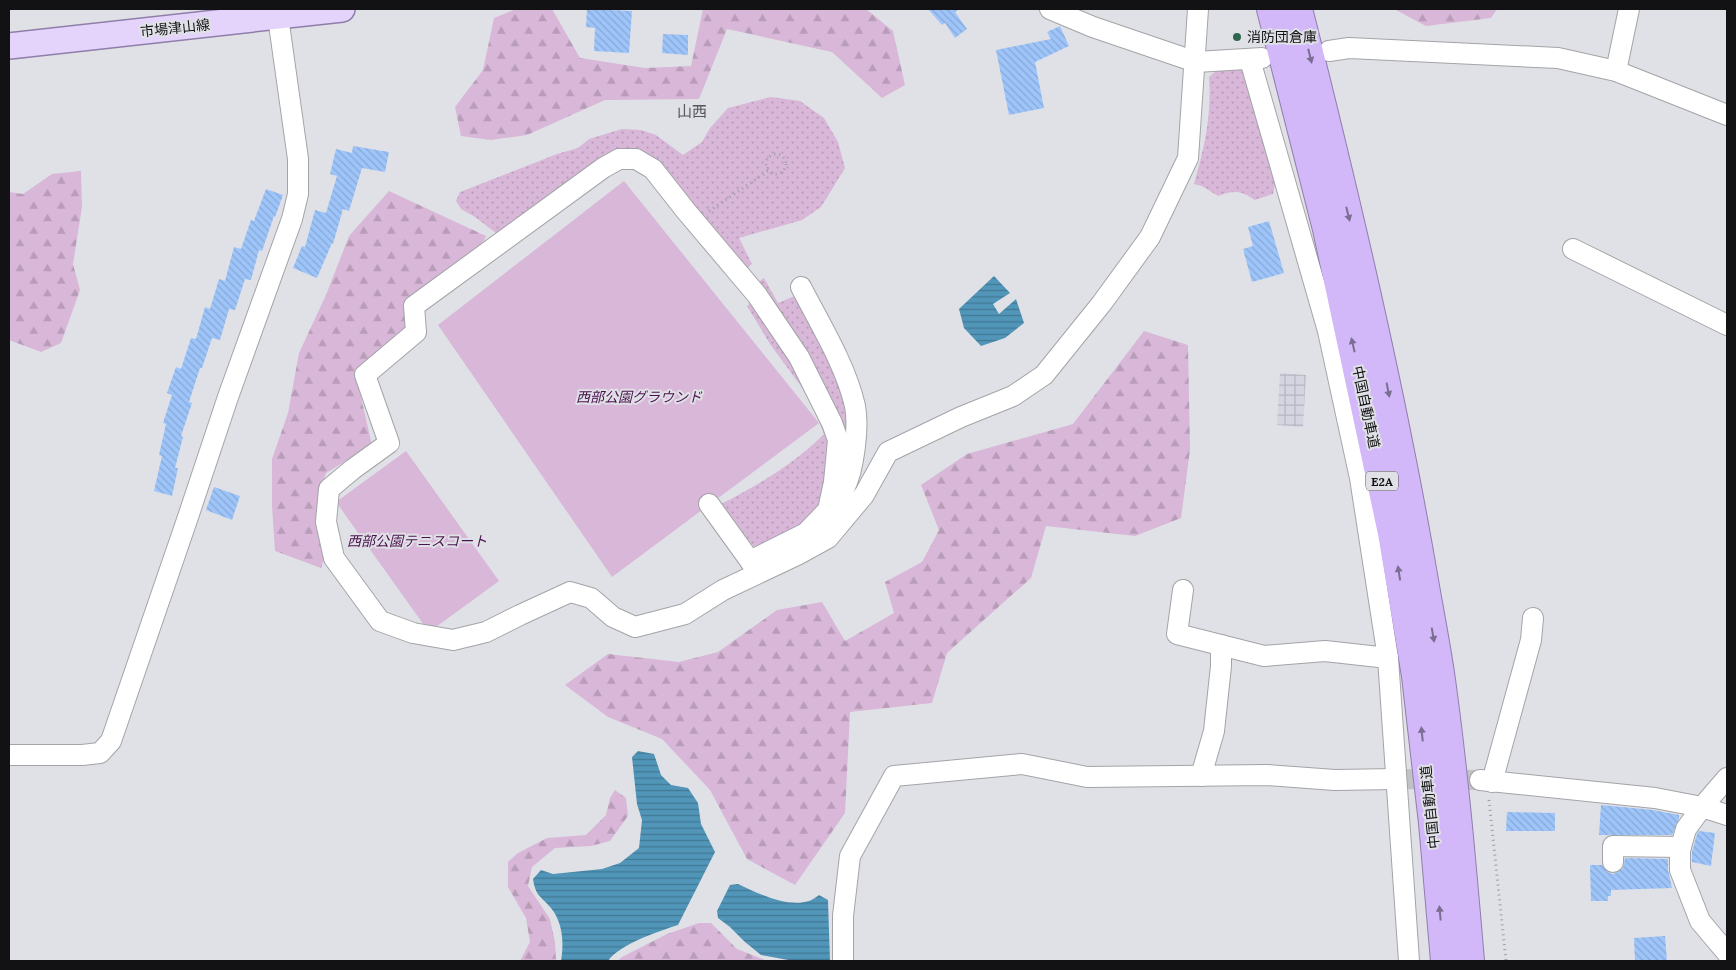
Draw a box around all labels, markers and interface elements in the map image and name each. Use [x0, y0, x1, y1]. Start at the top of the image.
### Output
street label: 市場津山線 [139, 15, 211, 41]
place label: 消防団倉庫 [1247, 28, 1317, 46]
marker: 消防団倉庫 [1231, 31, 1243, 43]
one-way arrow [1306, 49, 1314, 64]
district label: 山西 [677, 102, 707, 121]
one-way arrow [1344, 206, 1352, 221]
one-way arrow [1349, 337, 1357, 353]
street label: 中国自動車道 [1348, 364, 1384, 450]
one-way arrow [1384, 382, 1392, 398]
park label: 西部公園グラウンド [576, 388, 703, 406]
road number: E2A [1366, 472, 1398, 491]
park label: 西部公園テニスコート [347, 532, 487, 550]
one-way arrow [1395, 564, 1403, 580]
one-way arrow [1430, 628, 1438, 644]
one-way arrow [1418, 725, 1426, 741]
street label: 中国自動車道 [1417, 764, 1443, 850]
one-way arrow [1436, 904, 1444, 920]

